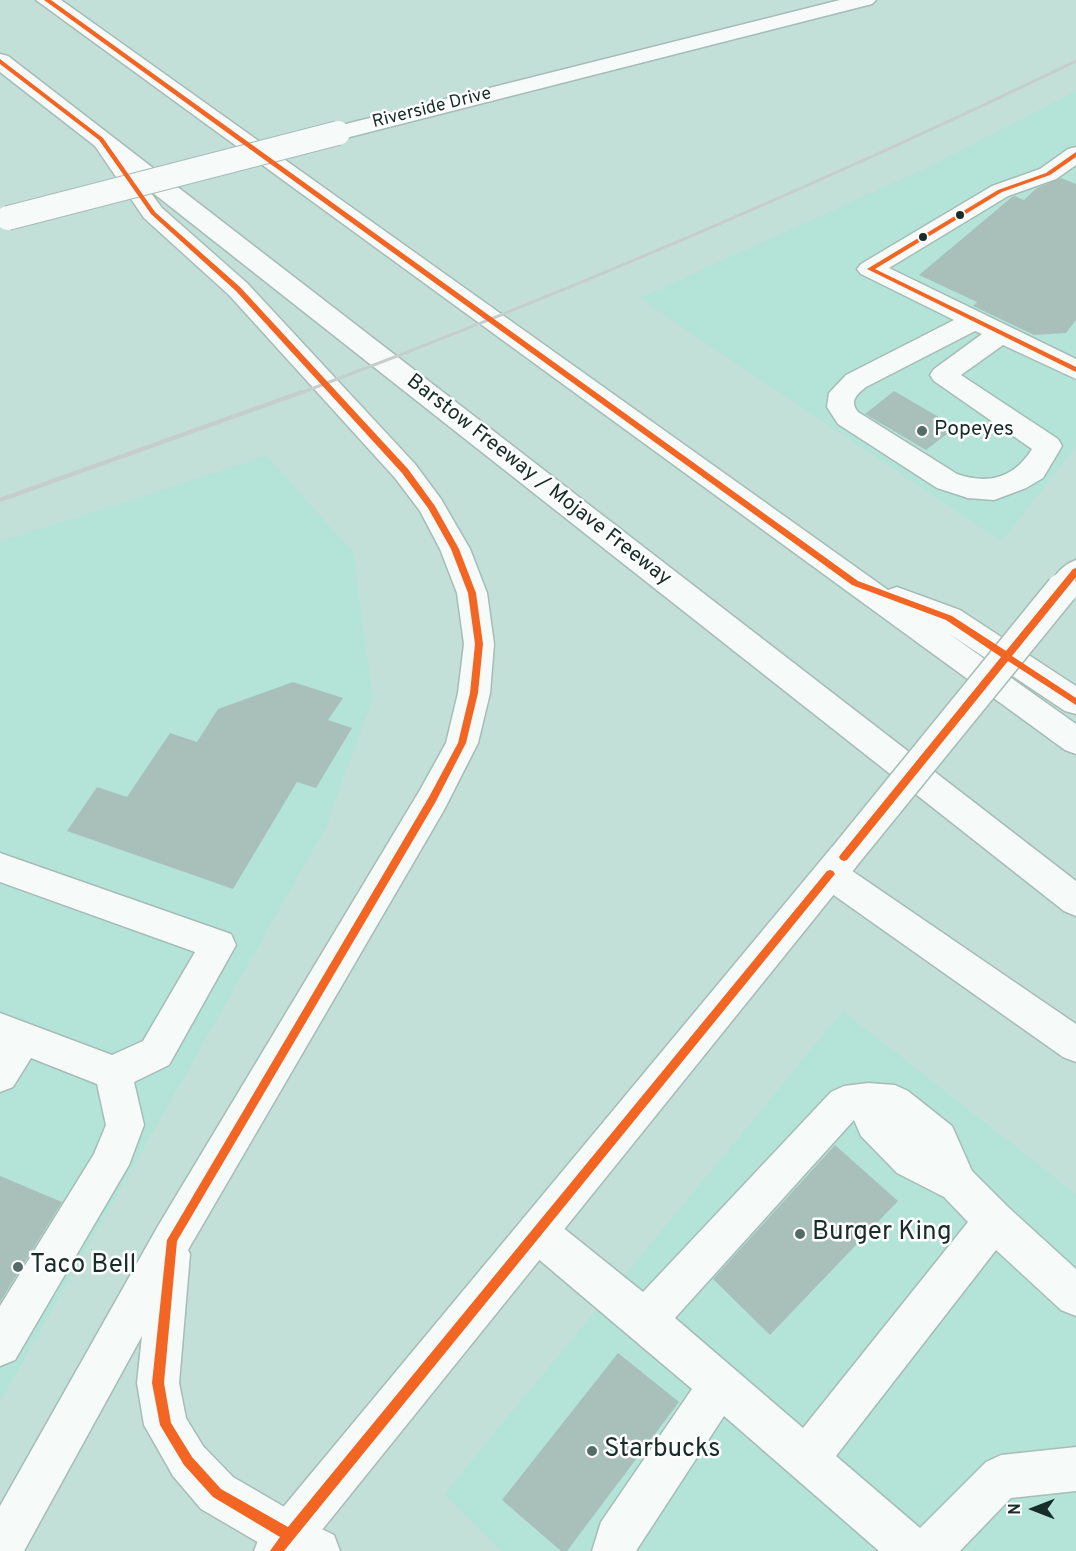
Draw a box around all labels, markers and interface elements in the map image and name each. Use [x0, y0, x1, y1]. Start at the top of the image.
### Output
street label: Riverside Drive [370, 84, 494, 134]
unlabelled marker [954, 209, 966, 221]
unlabelled marker [917, 231, 929, 243]
street label: Barstow Freeway / Mojave Freeway [401, 370, 675, 592]
place label: Popeyes [934, 418, 1014, 444]
marker: Popeyes [915, 424, 929, 438]
place label: Burger King [812, 1218, 952, 1250]
marker: Burger King [793, 1227, 807, 1241]
place label: Taco Bell [30, 1251, 136, 1283]
marker: Taco Bell [11, 1260, 25, 1274]
place label: Starbucks [604, 1435, 720, 1467]
marker: Starbucks [585, 1444, 599, 1458]
north arrow [1004, 1479, 1064, 1539]
text: N [1006, 1503, 1026, 1515]

